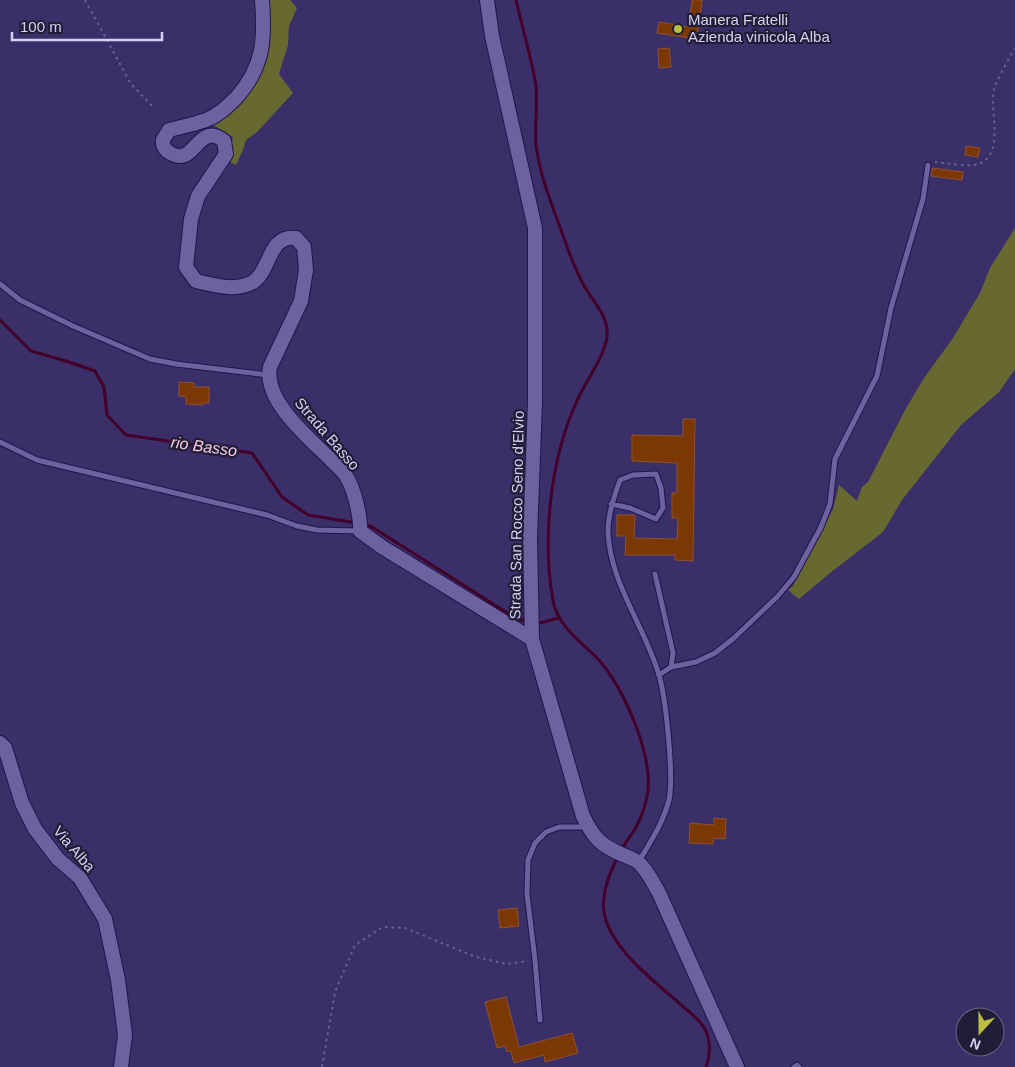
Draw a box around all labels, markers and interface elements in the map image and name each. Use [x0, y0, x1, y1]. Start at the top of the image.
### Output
scale bar [12, 10, 162, 42]
place label: Manera Fratelli Azienda vinicola Alba [688, 11, 830, 45]
text: 100 m [20, 18, 62, 35]
marker: Manera Fratelli Azienda vinicola Alba [672, 23, 684, 35]
street label: Strada Basso [291, 394, 363, 473]
street label: Strada San Rocco Seno d'Elvio [506, 410, 527, 620]
water label: rio Basso [170, 433, 238, 460]
street label: Via Alba [50, 822, 99, 875]
north arrow [955, 1007, 1005, 1057]
text: N [968, 1035, 983, 1053]

